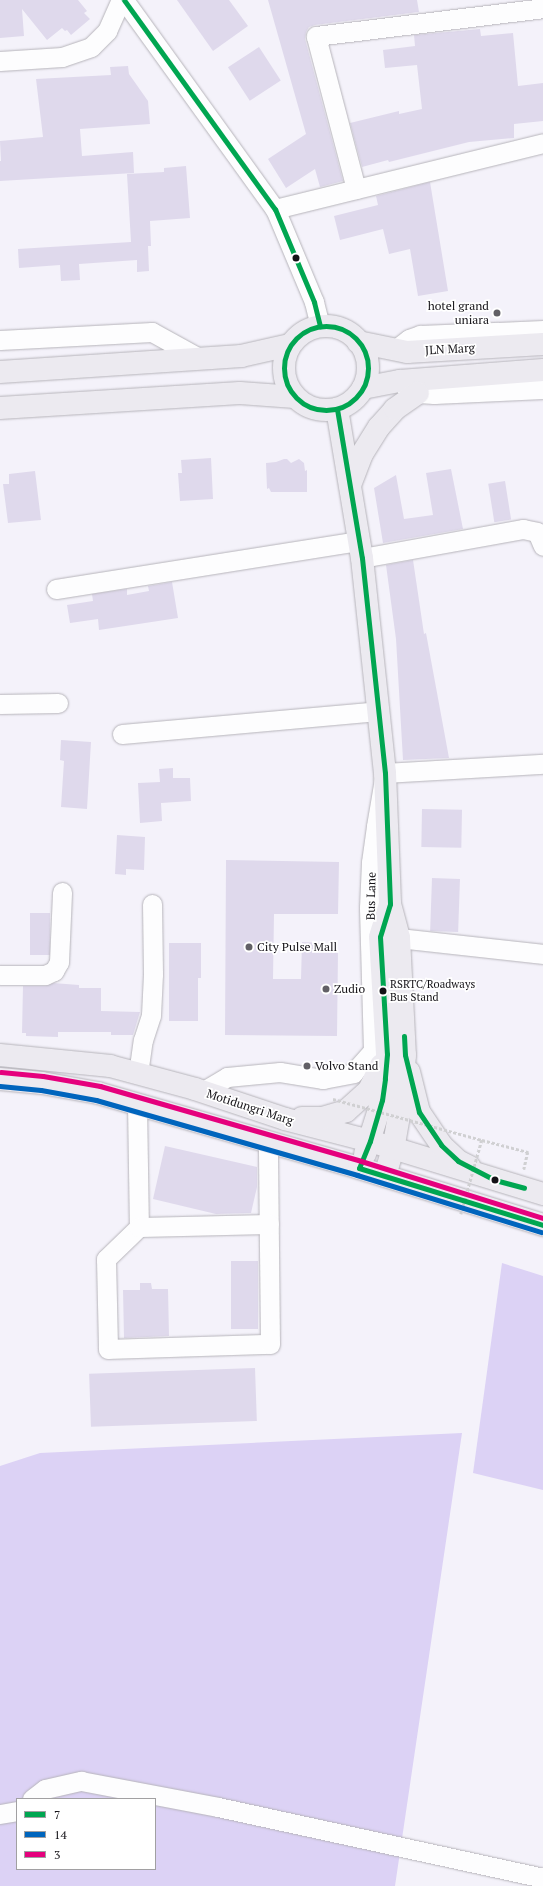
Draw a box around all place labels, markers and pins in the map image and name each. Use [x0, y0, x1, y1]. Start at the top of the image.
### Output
unlabelled marker [291, 253, 301, 263]
place label: hotel grand uniara [428, 299, 489, 327]
marker: hotel grand uniara [492, 308, 502, 318]
place label: City Pulse Mall [257, 940, 337, 954]
marker: City Pulse Mall [244, 942, 254, 952]
place label: RSRTC/Roadways Bus Stand [390, 978, 475, 1004]
place label: Zudio [334, 982, 365, 996]
marker: Zudio [321, 984, 331, 994]
marker: RSRTC/Roadways Bus Stand [378, 986, 388, 996]
place label: Volvo Stand [315, 1059, 379, 1073]
marker: Volvo Stand [302, 1061, 312, 1071]
unlabelled marker [490, 1175, 500, 1185]

